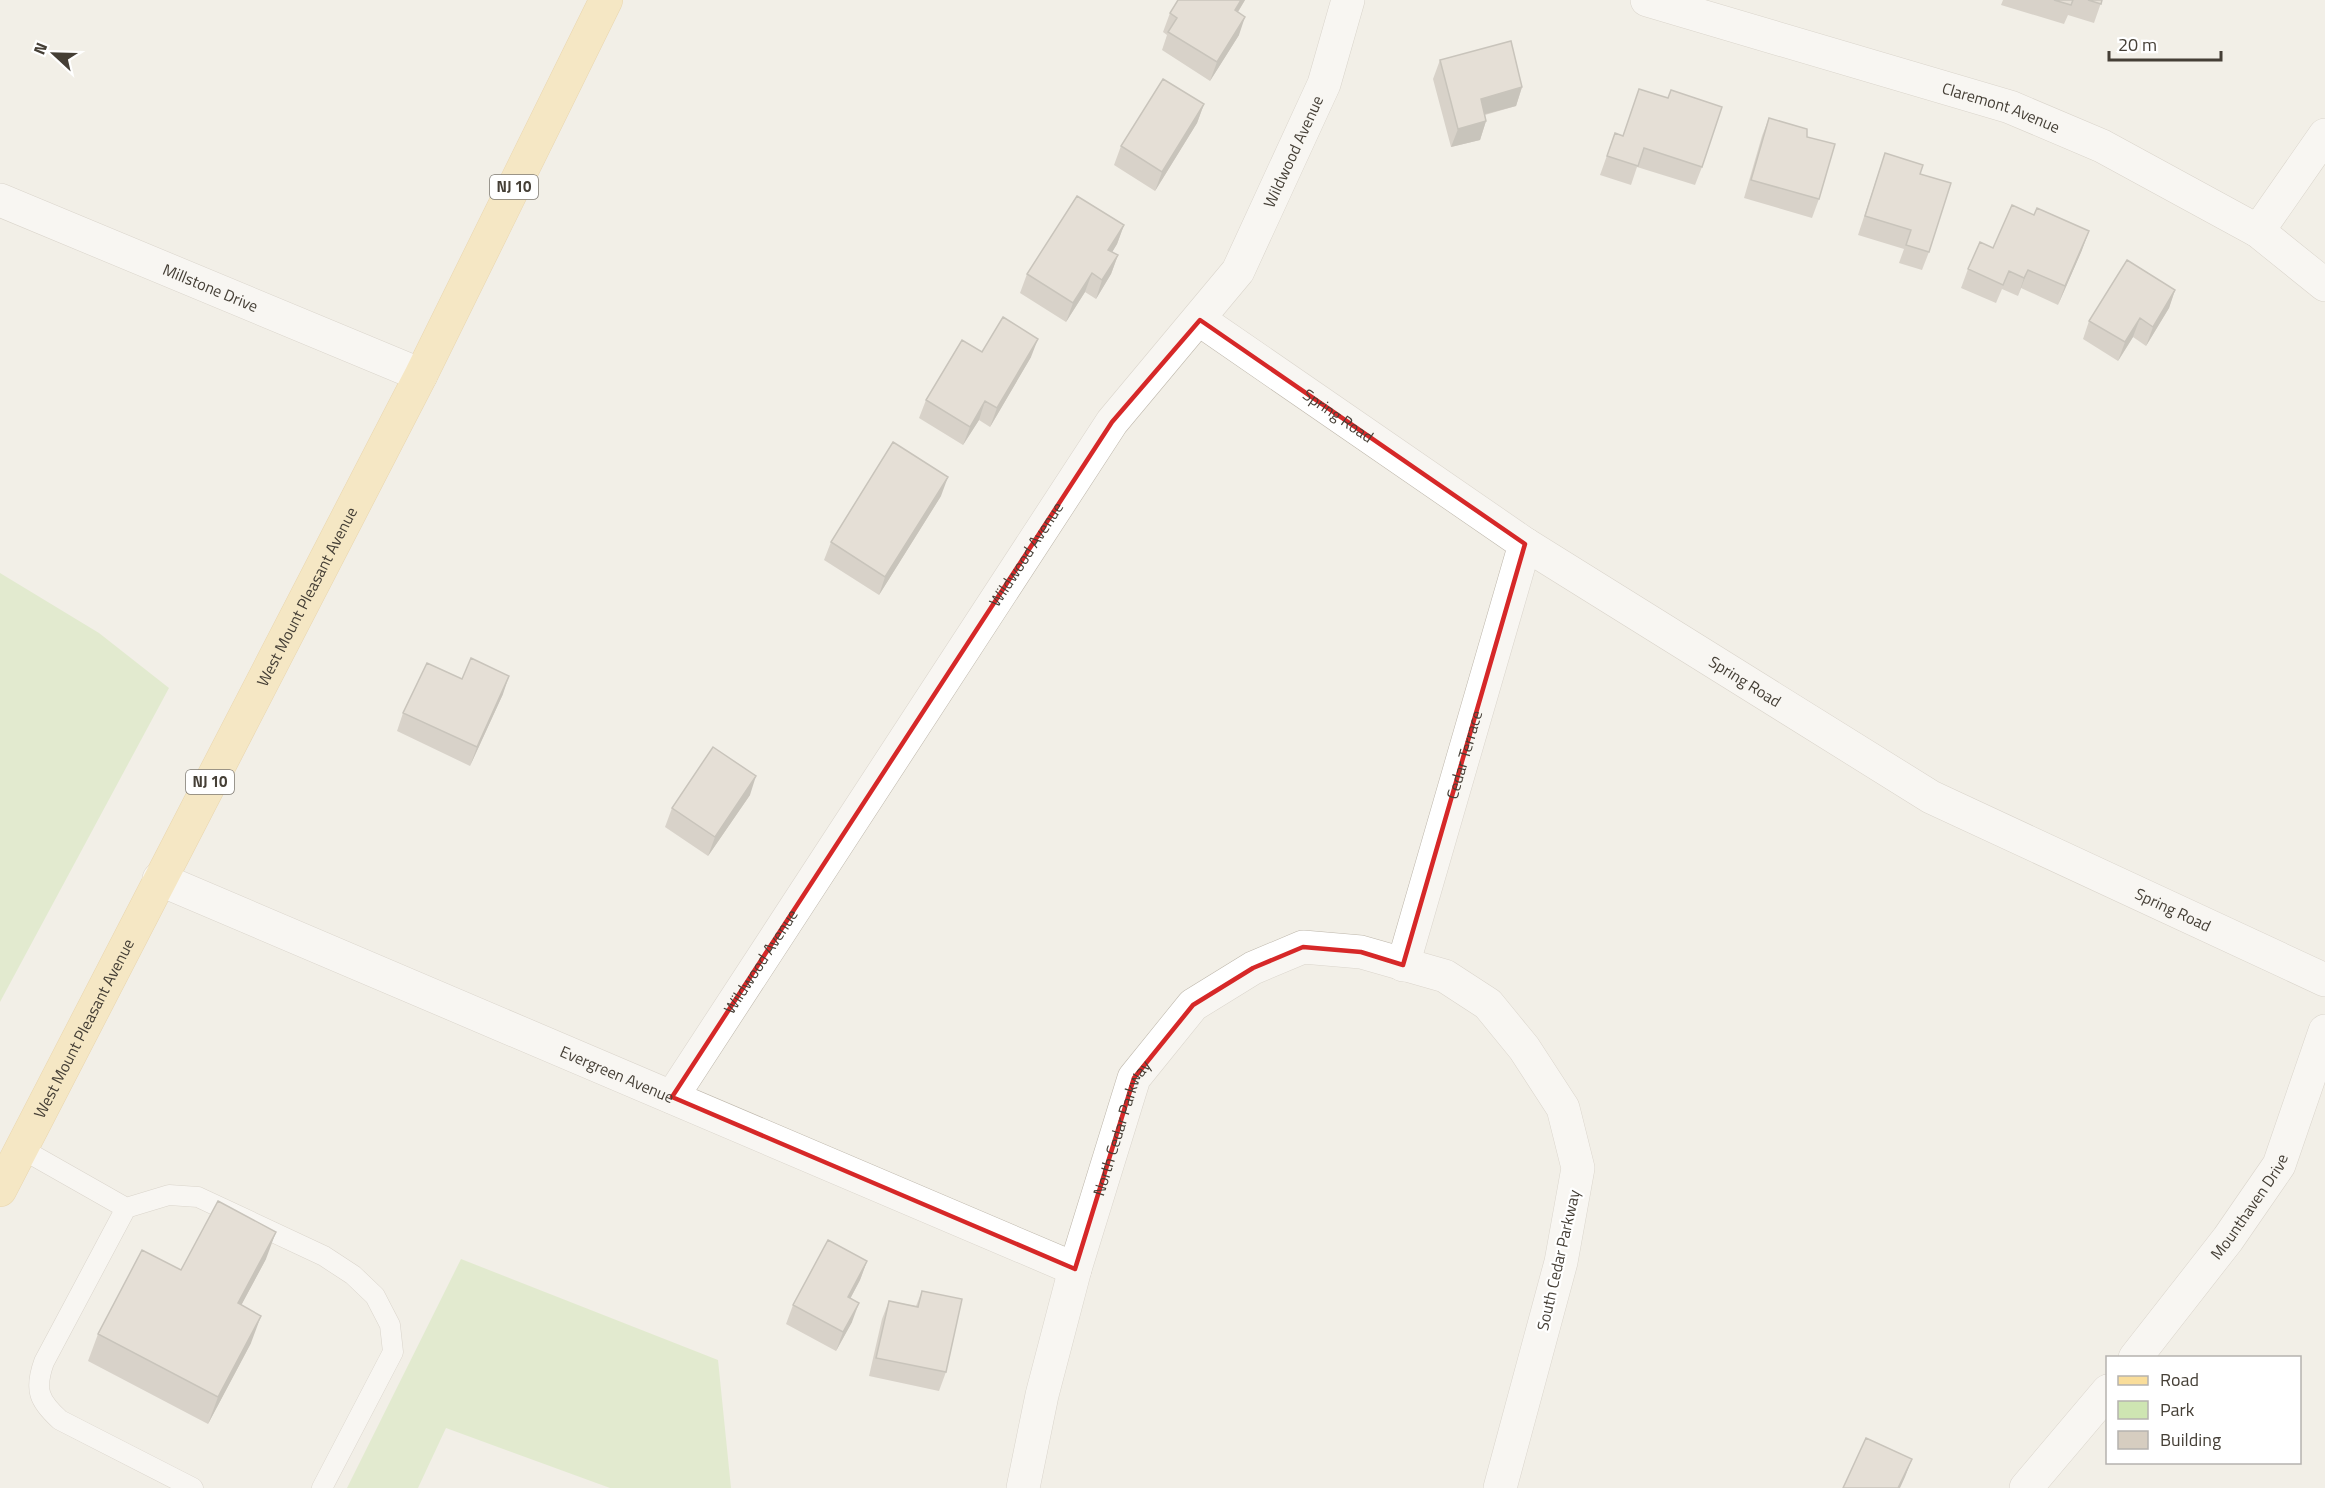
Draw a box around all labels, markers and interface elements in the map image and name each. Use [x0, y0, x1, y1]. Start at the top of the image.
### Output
north arrow [24, 24, 84, 84]
scale bar [2109, 24, 2222, 62]
text: 20 m [2118, 31, 2157, 58]
text: N [27, 39, 53, 58]
street label: Claremont Avenue [1939, 76, 2064, 139]
street label: Wildwood Avenue [1257, 91, 1329, 211]
road number: NJ 10 [490, 175, 538, 199]
street label: Millstone Drive [159, 257, 262, 318]
street label: Spring Road [1298, 382, 1379, 448]
street label: Wildwood Avenue [983, 497, 1069, 611]
street label: West Mount Pleasant Avenue [250, 503, 363, 691]
street label: Spring Road [1704, 649, 1786, 713]
street label: Cedar Terrace [1440, 707, 1488, 802]
road number: NJ 10 [186, 770, 234, 794]
street label: Spring Road [2131, 881, 2215, 937]
street label: Wildwood Avenue [717, 904, 804, 1019]
street label: West Mount Pleasant Avenue [27, 934, 140, 1122]
street label: Evergreen Avenue [556, 1039, 678, 1109]
street label: North Cedar Parkway [1086, 1054, 1156, 1199]
street label: Mounthaven Drive [2204, 1151, 2294, 1264]
street label: South Cedar Parkway [1530, 1187, 1586, 1333]
legend [2106, 1356, 2301, 1464]
text: Road [2160, 1366, 2199, 1393]
text: Park [2160, 1396, 2195, 1423]
text: Building [2160, 1426, 2221, 1453]

